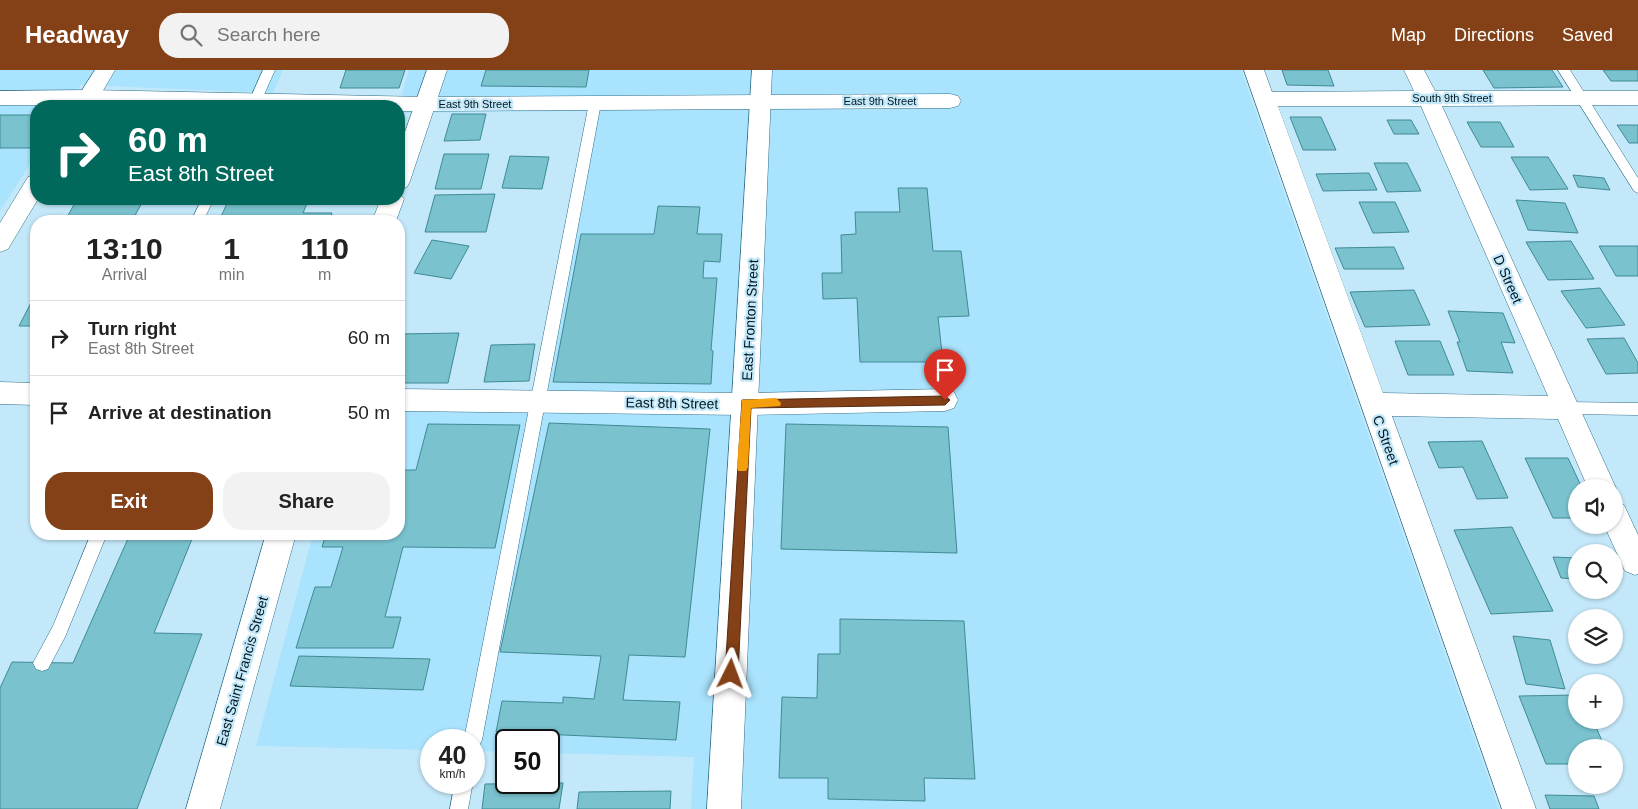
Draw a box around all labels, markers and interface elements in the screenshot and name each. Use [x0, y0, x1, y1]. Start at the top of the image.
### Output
search box [159, 13, 509, 58]
text: Headway [25, 21, 129, 48]
icon: search [177, 21, 205, 49]
text: Search here [217, 24, 321, 45]
text: Map [1391, 25, 1426, 45]
text: Directions [1454, 25, 1534, 45]
text: Saved [1562, 25, 1613, 45]
street label: South 9th Street [1412, 92, 1492, 104]
street label: East 9th Street [844, 95, 916, 107]
street label: East 9th Street [439, 98, 511, 110]
icon: right [45, 120, 110, 185]
text: 60 m [128, 120, 208, 159]
text: East 8th Street [128, 161, 274, 186]
text: 13:10 [86, 232, 163, 265]
text: 1 [223, 232, 240, 265]
text: 110 [301, 232, 349, 265]
street label: D Street [1490, 252, 1526, 306]
street label: East Fronton Street [739, 259, 761, 381]
text: Arrival [102, 266, 147, 283]
text: min [219, 266, 245, 283]
text: m [318, 266, 331, 283]
text: Turn right [88, 318, 176, 339]
icon: right [45, 324, 73, 352]
text: 60 m [348, 327, 390, 348]
text: East 8th Street [88, 340, 194, 357]
pin [924, 349, 966, 400]
icon: arrive [931, 356, 959, 384]
street label: East 8th Street [626, 394, 719, 412]
icon: arrive [45, 399, 73, 427]
text: Arrive at destination [88, 402, 272, 423]
text: 50 m [348, 402, 390, 423]
street label: C Street [1370, 413, 1402, 467]
button: Exit [45, 472, 213, 530]
button: Share [223, 472, 390, 530]
map controls [1568, 479, 1623, 794]
button: sound [1568, 479, 1623, 534]
button: search [1568, 544, 1623, 599]
street label: East Saint Francis Street [213, 594, 271, 748]
button: layers [1568, 609, 1623, 664]
position arrow [704, 647, 756, 699]
button: + [1568, 674, 1623, 729]
speed limit sign: 50 [495, 729, 560, 794]
button: − [1568, 739, 1623, 794]
text: 40 [439, 741, 466, 769]
text: km/h [439, 767, 466, 781]

